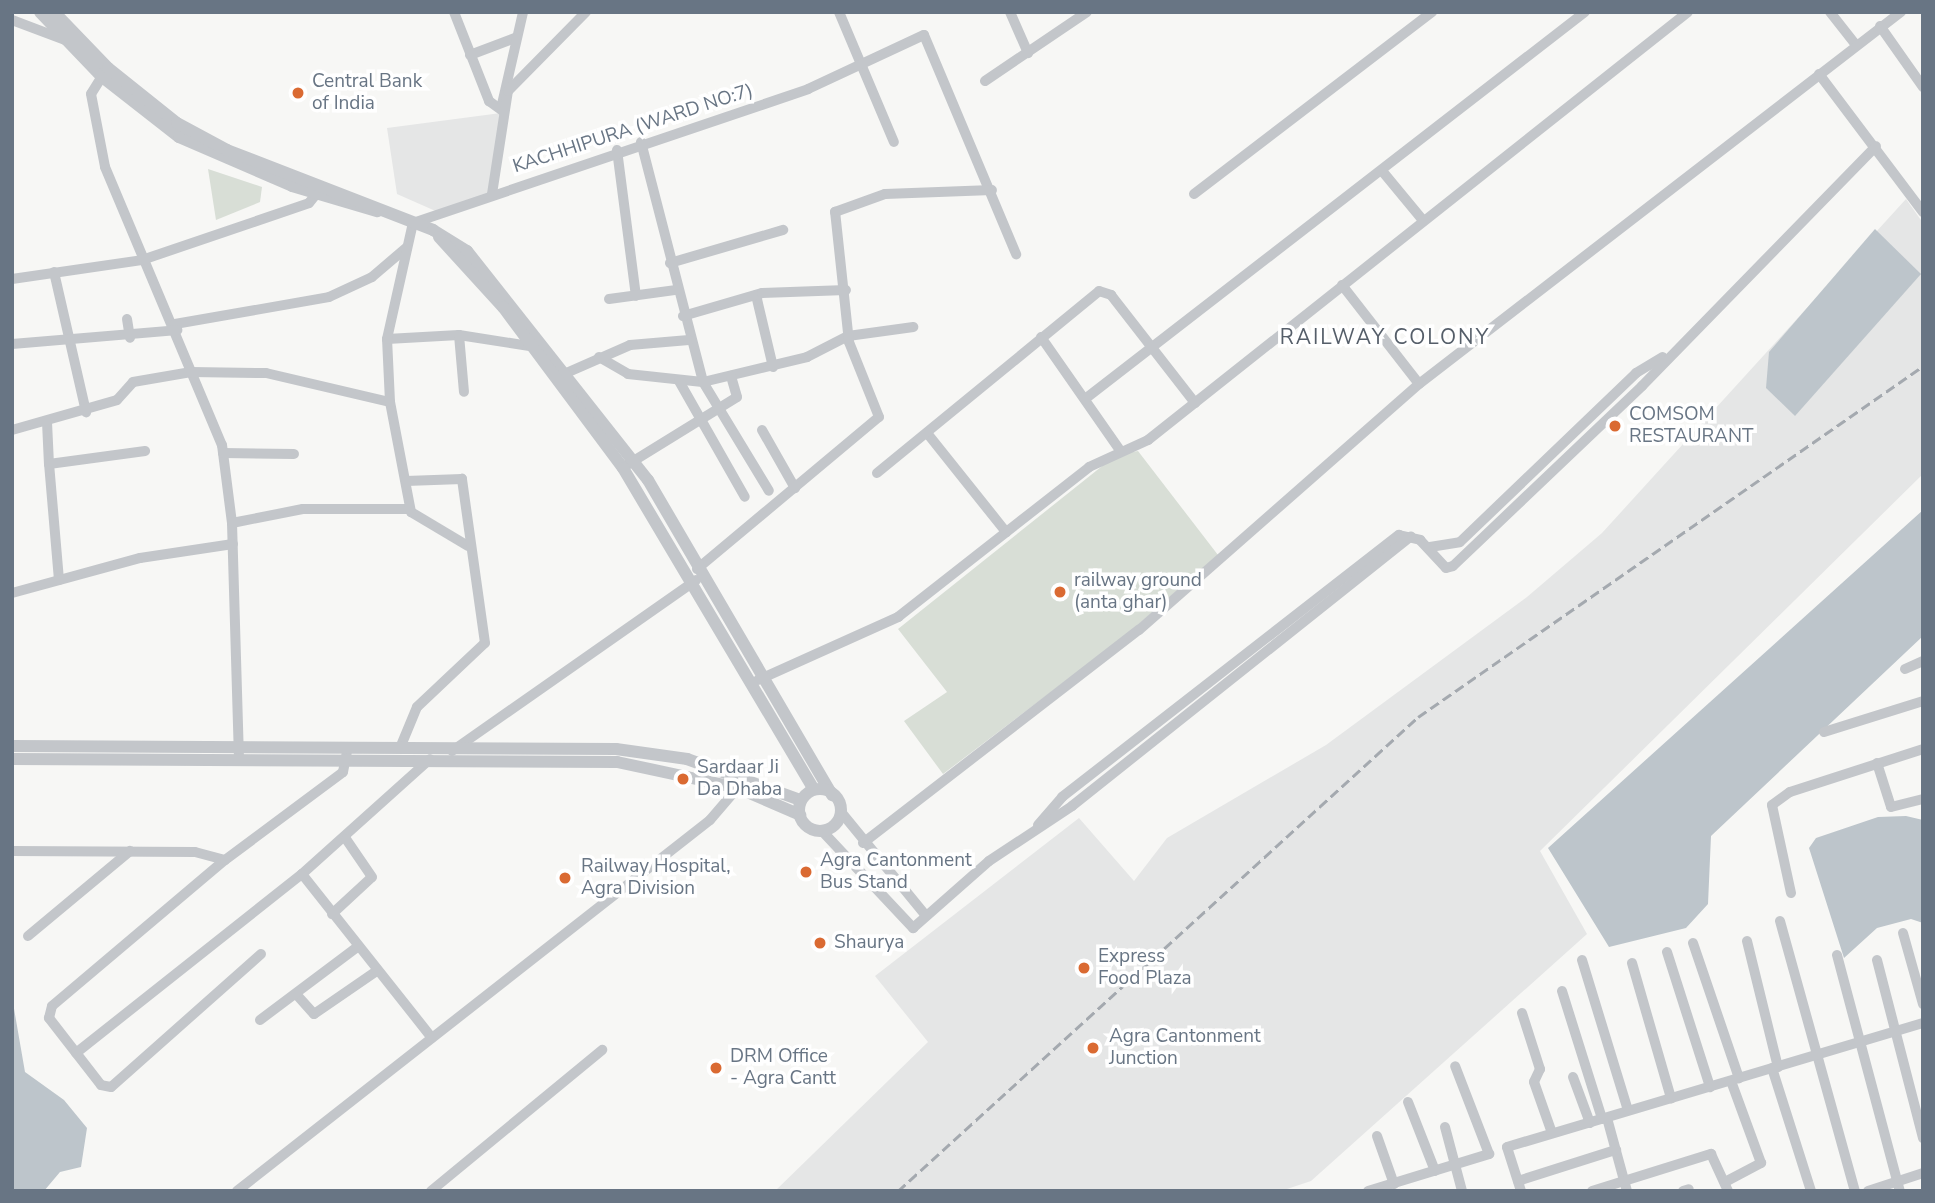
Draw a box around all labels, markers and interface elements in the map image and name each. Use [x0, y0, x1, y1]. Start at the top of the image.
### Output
place label: Central Bank of India [312, 71, 422, 115]
street label: KACHHIPURA (WARD NO:7) [510, 79, 756, 179]
marker: Central Bank of India [290, 85, 306, 101]
district label: RAILWAY COLONY [1282, 324, 1488, 350]
place label: COMSOM RESTAURANT [1629, 404, 1753, 448]
marker: COMSOM RESTAURANT [1607, 418, 1623, 434]
place label: railway ground (anta ghar) [1074, 570, 1202, 614]
marker: railway ground (anta ghar) [1052, 584, 1068, 600]
place label: Sardaar Ji Da Dhaba [697, 757, 782, 801]
marker: Sardaar Ji Da Dhaba [675, 771, 691, 787]
place label: Agra Cantonment Bus Stand [820, 850, 972, 894]
place label: Railway Hospital, Agra Division [581, 856, 730, 900]
marker: Agra Cantonment Bus Stand [798, 864, 814, 880]
marker: Railway Hospital, Agra Division [555, 868, 575, 888]
place label: Shaurya [834, 932, 904, 954]
marker: Shaurya [812, 935, 828, 951]
place label: Express Food Plaza [1098, 946, 1192, 990]
marker: Express Food Plaza [1076, 960, 1092, 976]
place label: Agra Cantonment Junction [1109, 1026, 1261, 1070]
marker: Agra Cantonment Junction [1083, 1038, 1103, 1058]
place label: DRM Office - Agra Cantt [730, 1046, 836, 1090]
marker: DRM Office - Agra Cantt [708, 1060, 724, 1076]

